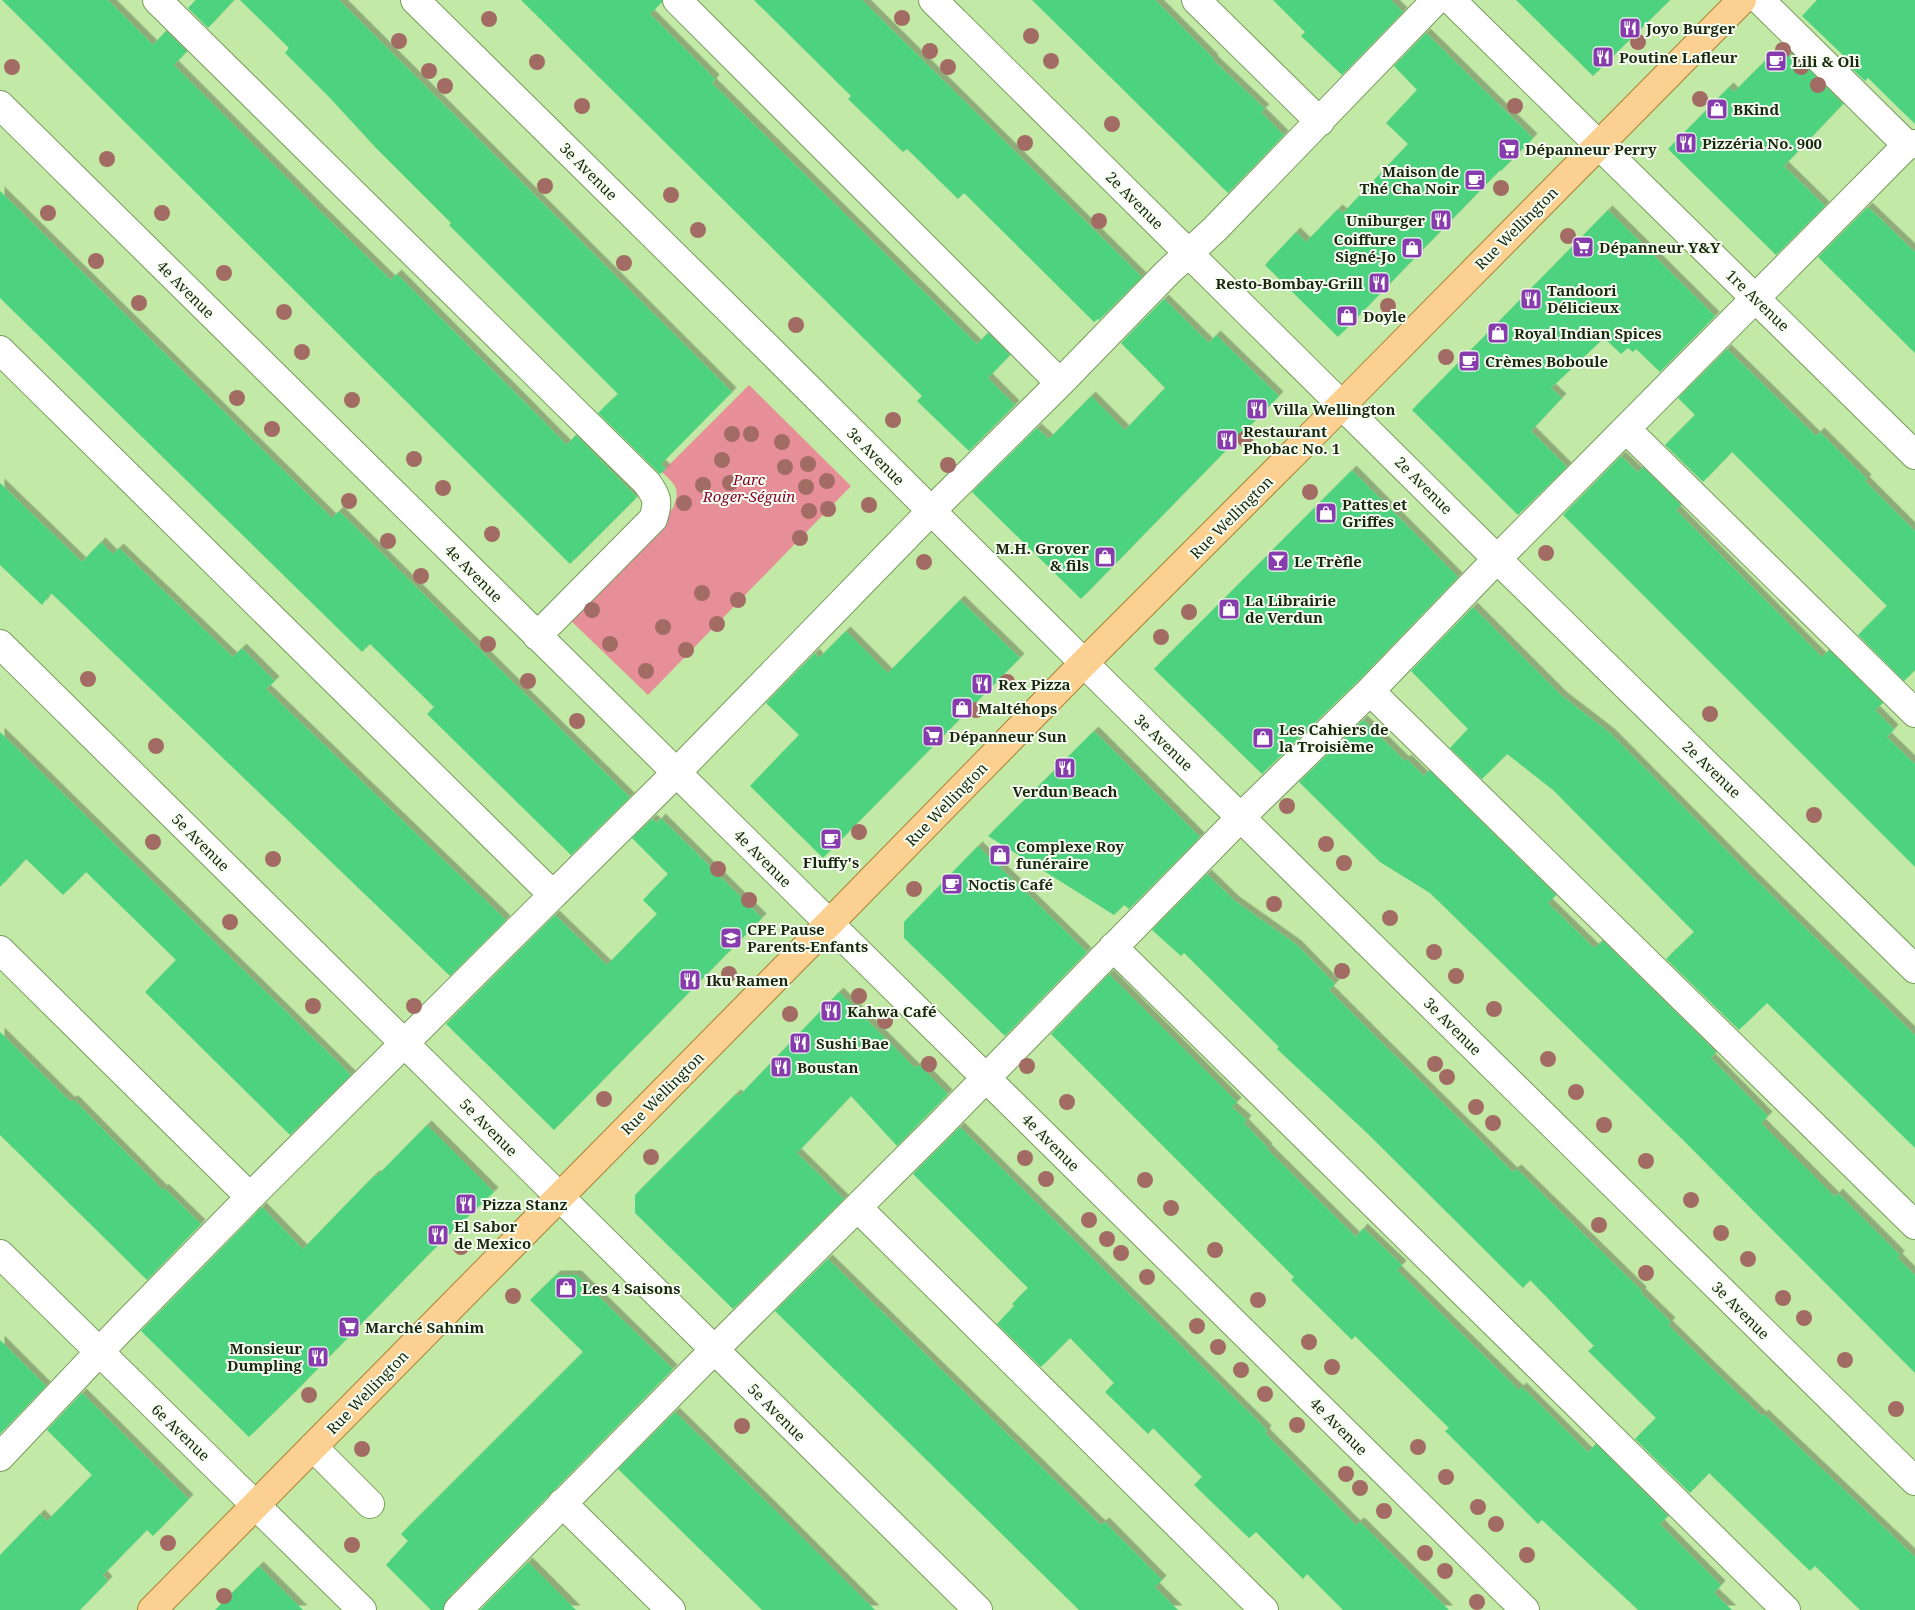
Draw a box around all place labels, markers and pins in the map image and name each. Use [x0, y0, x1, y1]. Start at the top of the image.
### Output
restaurant icon: Joyo Burger [1618, 16, 1642, 40]
place label: Joyo Burger [1645, 18, 1736, 38]
restaurant icon: Poutine Lafleur [1591, 45, 1615, 69]
place label: Poutine Lafleur [1619, 47, 1738, 67]
cafe icon: Lili & Oli [1764, 49, 1788, 73]
place label: Lili & Oli [1792, 51, 1861, 71]
shop icon: BKind [1705, 97, 1729, 121]
place label: BKind [1733, 99, 1779, 119]
restaurant icon: Pizzéria No. 900 [1674, 131, 1698, 155]
place label: Pizzéria No. 900 [1702, 133, 1822, 153]
supermarket icon: Dépanneur Perry [1497, 137, 1521, 161]
place label: Dépanneur Perry [1525, 139, 1657, 159]
place label: Maison de Thé Cha Noir [1360, 161, 1459, 198]
cafe icon: Maison de Thé Cha Noir [1463, 168, 1487, 192]
restaurant icon: Uniburger [1429, 208, 1453, 232]
place label: Uniburger [1346, 210, 1425, 230]
place label: Coiffure Signé-Jo [1334, 229, 1396, 266]
supermarket icon: Dépanneur Y&Y [1571, 235, 1595, 259]
shop icon: Coiffure Signé-Jo [1400, 236, 1424, 260]
place label: Dépanneur Y&Y [1599, 237, 1721, 257]
restaurant icon: Resto-Bombay-Grill [1367, 271, 1391, 295]
place label: Resto-Bombay-Grill [1216, 273, 1364, 293]
place label: Tandoori Délicieux [1547, 280, 1619, 317]
restaurant icon: Tandoori Délicieux [1519, 287, 1543, 311]
shop icon: Doyle [1335, 304, 1359, 328]
place label: Doyle [1363, 306, 1406, 326]
shop icon: Royal Indian Spices [1486, 321, 1510, 345]
place label: Royal Indian Spices [1514, 323, 1662, 343]
cafe icon: Crèmes Boboule [1457, 349, 1481, 373]
place label: Crèmes Boboule [1485, 351, 1608, 371]
restaurant icon: Villa Wellington [1245, 397, 1269, 421]
place label: Villa Wellington [1273, 399, 1395, 419]
place label: Restaurant Phobac No. 1 [1243, 421, 1340, 458]
restaurant icon: Restaurant Phobac No. 1 [1215, 428, 1239, 452]
place label: Pattes et Griffes [1342, 494, 1407, 531]
shop icon: Pattes et Griffes [1314, 501, 1338, 525]
place label: M.H. Grover & fils [996, 538, 1089, 575]
shop icon: M.H. Grover & fils [1093, 545, 1117, 569]
bar icon: Le Trèfle [1266, 549, 1290, 573]
place label: Le Trèfle [1294, 551, 1362, 571]
place label: La Librairie de Verdun [1245, 590, 1336, 627]
shop icon: La Librairie de Verdun [1217, 597, 1241, 621]
restaurant icon: Rex Pizza [970, 672, 994, 696]
place label: Rex Pizza [998, 674, 1071, 694]
shop icon: Maltéhops [950, 696, 974, 720]
place label: Maltéhops [978, 698, 1057, 718]
place label: Les Cahiers de la Troisième [1279, 719, 1389, 756]
supermarket icon: Dépanneur Sun [921, 724, 945, 748]
place label: Dépanneur Sun [949, 726, 1067, 746]
shop icon: Les Cahiers de la Troisième [1251, 726, 1275, 750]
restaurant icon: Verdun Beach [1053, 756, 1077, 780]
place label: Verdun Beach [1012, 781, 1118, 801]
cafe icon: Fluffy's [819, 827, 843, 851]
place label: Complexe Roy funéraire [1016, 836, 1124, 873]
shop icon: Complexe Roy funéraire [988, 843, 1012, 867]
place label: Fluffy's [803, 852, 859, 872]
cafe icon: Noctis Café [940, 872, 964, 896]
place label: Noctis Café [968, 874, 1053, 894]
place label: CPE Pause Parents-Enfants [747, 919, 868, 956]
school or university icon: CPE Pause Parents-Enfants [719, 926, 743, 950]
restaurant icon: Iku Ramen [678, 968, 702, 992]
place label: Iku Ramen [706, 970, 789, 990]
restaurant icon: Kahwa Café [819, 999, 843, 1023]
place label: Kahwa Café [847, 1001, 936, 1021]
restaurant icon: Sushi Bae [788, 1031, 812, 1055]
place label: Sushi Bae [816, 1033, 889, 1053]
restaurant icon: Boustan [769, 1055, 793, 1079]
place label: Boustan [797, 1057, 859, 1077]
restaurant icon: Pizza Stanz [454, 1192, 478, 1216]
place label: Pizza Stanz [482, 1194, 567, 1214]
place label: El Sabor de Mexico [454, 1216, 531, 1253]
restaurant icon: El Sabor de Mexico [426, 1223, 450, 1247]
shop icon: Les 4 Saisons [554, 1276, 578, 1300]
place label: Les 4 Saisons [582, 1278, 681, 1298]
supermarket icon: Marché Sahnim [337, 1315, 361, 1339]
place label: Marché Sahnim [365, 1317, 484, 1337]
place label: Monsieur Dumpling [227, 1338, 303, 1375]
restaurant icon: Monsieur Dumpling [306, 1345, 330, 1369]

